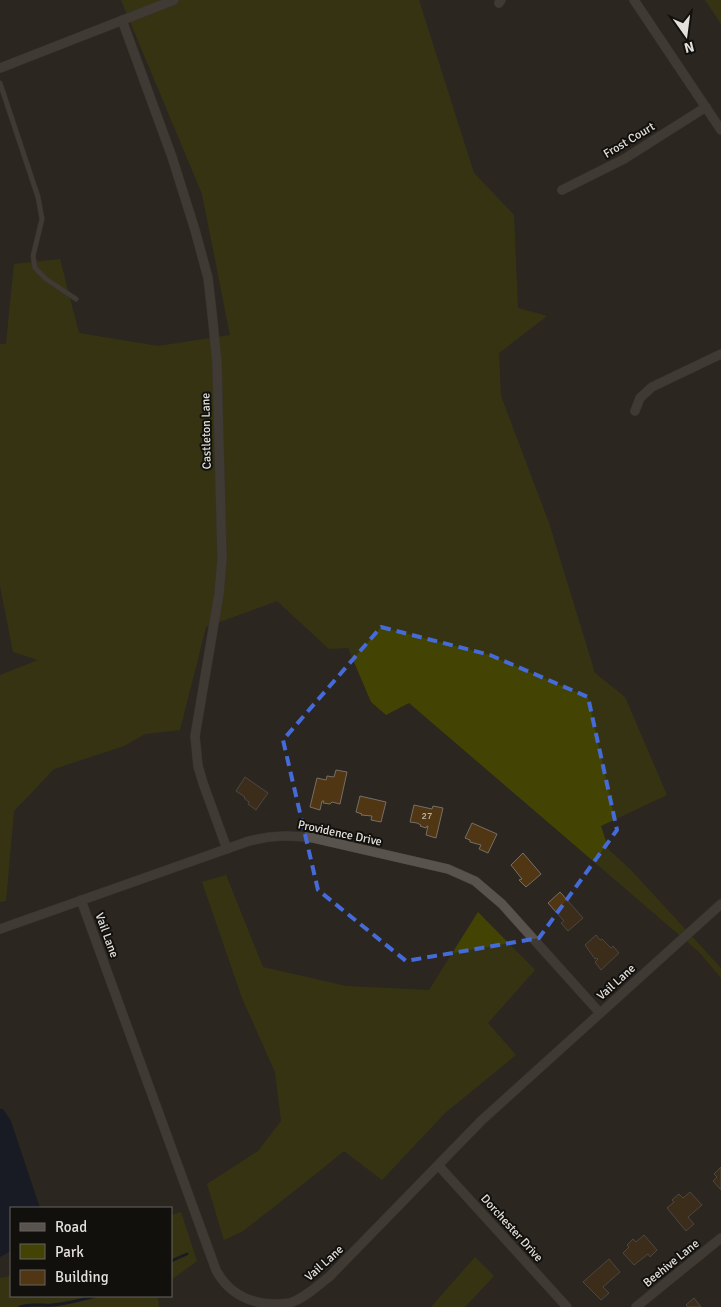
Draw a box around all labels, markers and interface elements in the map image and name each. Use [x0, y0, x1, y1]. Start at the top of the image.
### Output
north arrow [661, 10, 711, 60]
text: N [682, 38, 696, 57]
street label: Frost Court [601, 119, 658, 162]
street label: Castleton Lane [198, 393, 215, 469]
house number: 27 [422, 810, 432, 822]
street label: Providence Drive [297, 817, 383, 850]
street label: Vail Lane [91, 911, 122, 960]
street label: Vail Lane [594, 961, 639, 1004]
street label: Dorchester Drive [477, 1191, 546, 1265]
legend [10, 1207, 172, 1297]
text: Road [55, 1218, 87, 1236]
street label: Beehive Lane [640, 1236, 702, 1291]
street label: Vail Lane [302, 1242, 347, 1285]
text: Park [55, 1243, 84, 1261]
text: Building [55, 1268, 109, 1286]

